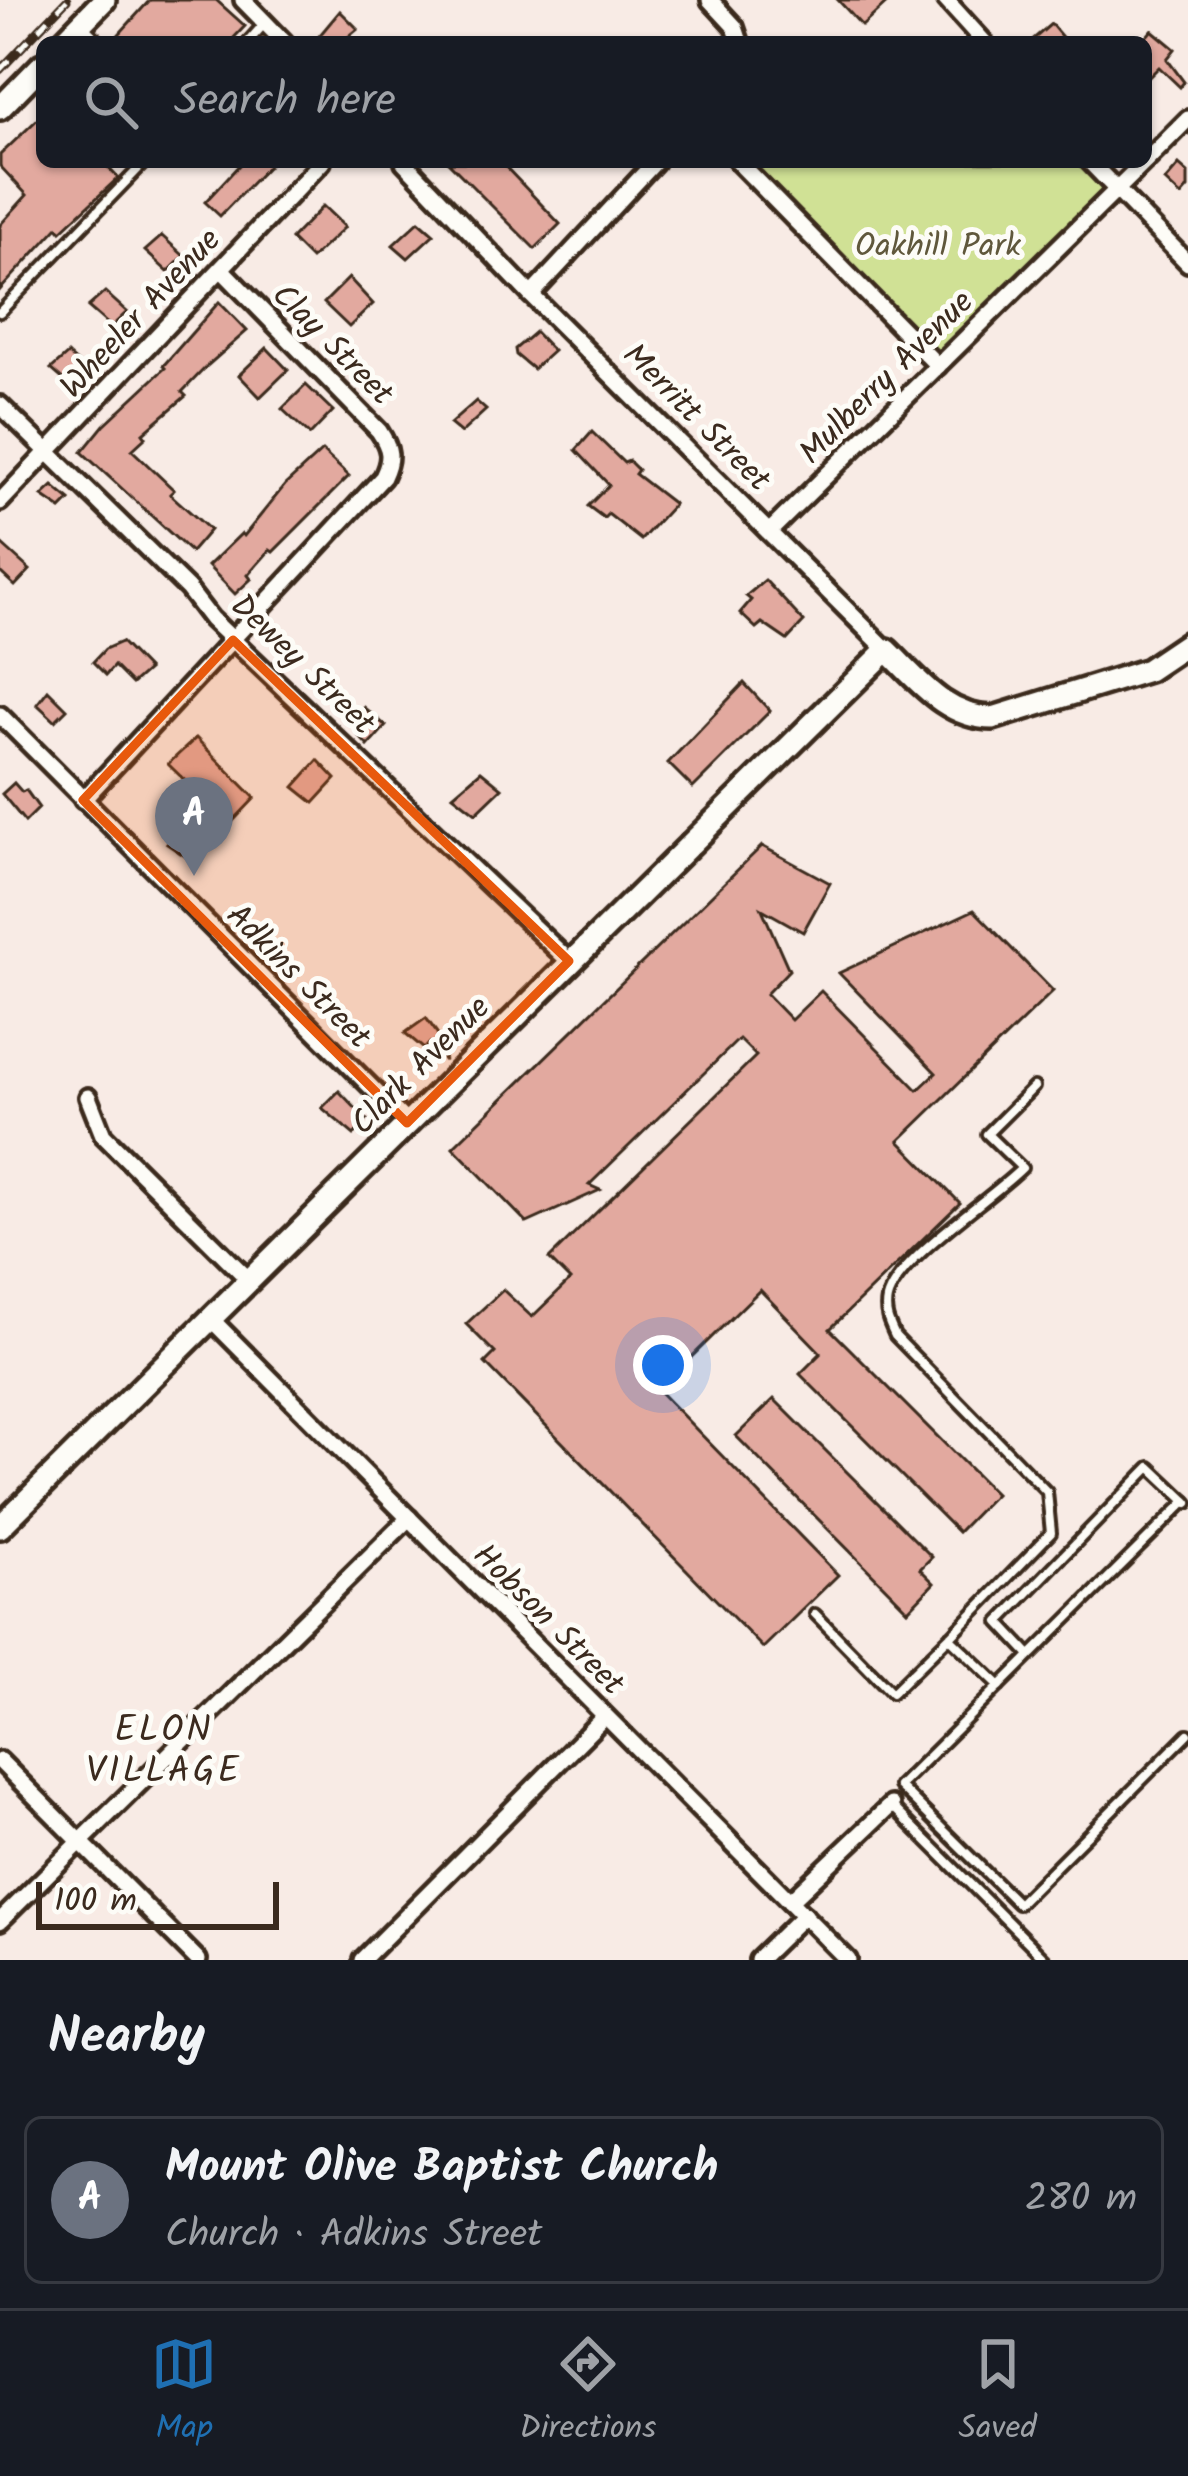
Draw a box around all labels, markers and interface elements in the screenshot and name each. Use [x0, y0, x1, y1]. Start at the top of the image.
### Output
search box [36, 36, 1152, 168]
text: Search here [174, 66, 396, 138]
icon: search [78, 69, 144, 135]
street label: Wheeler Avenue [48, 217, 235, 412]
park label: Oakhill Park [855, 221, 1021, 274]
street label: Clay Street [258, 272, 406, 420]
street label: Mulberry Avenue [787, 278, 988, 478]
street label: Merritt Street [609, 331, 783, 506]
street label: Dewey Street [216, 582, 388, 750]
pin: A [155, 777, 233, 876]
street label: Adkins Street [212, 892, 384, 1064]
street label: Clark Avenue [339, 984, 504, 1149]
your location [633, 1335, 693, 1395]
street label: Hobson Street [459, 1532, 637, 1710]
district label: ELON VILLAGE [86, 1703, 242, 1801]
scale bar [36, 1876, 279, 1929]
text: 100 m [54, 1876, 137, 1929]
text: Nearby [48, 1998, 205, 2079]
text: Mount Olive Baptist Church [165, 2133, 718, 2205]
text: A [78, 2169, 102, 2231]
text: 280 m [1025, 2169, 1137, 2231]
text: Church · Adkins Street [165, 2205, 542, 2267]
tab: Map [151, 2331, 217, 2456]
tab: Directions [519, 2331, 656, 2456]
tab: Saved [959, 2331, 1037, 2456]

